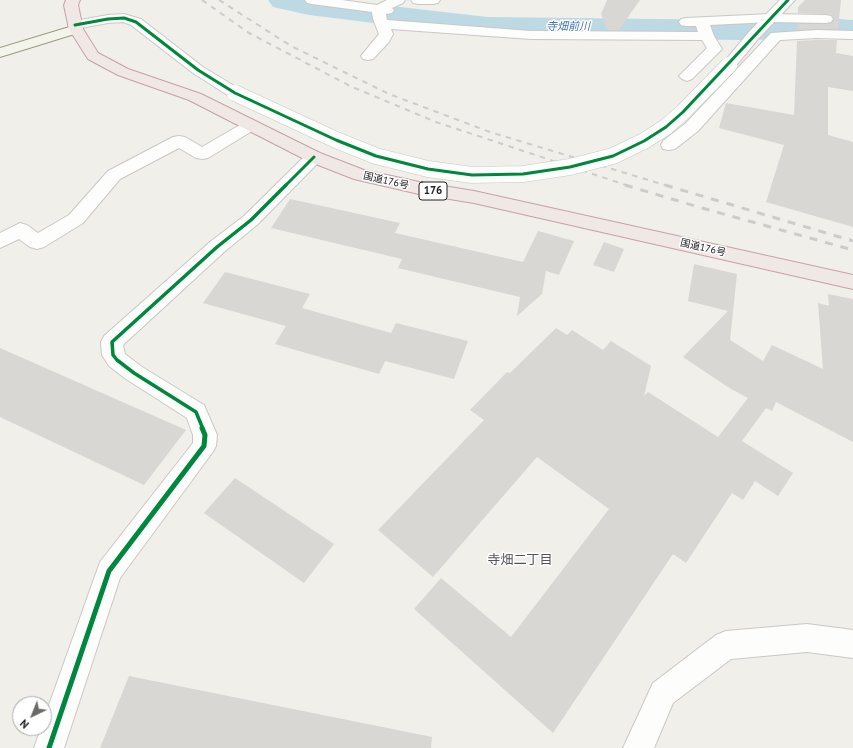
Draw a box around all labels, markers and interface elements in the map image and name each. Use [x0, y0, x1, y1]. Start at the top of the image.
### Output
water label: 寺畑前川 [546, 20, 590, 34]
street label: 国道176号 [362, 170, 410, 192]
road number: 176 [419, 182, 447, 200]
street label: 国道176号 [679, 237, 727, 259]
district label: 寺畑二丁目 [488, 552, 552, 568]
north arrow [12, 696, 52, 736]
text: N [17, 716, 32, 732]

